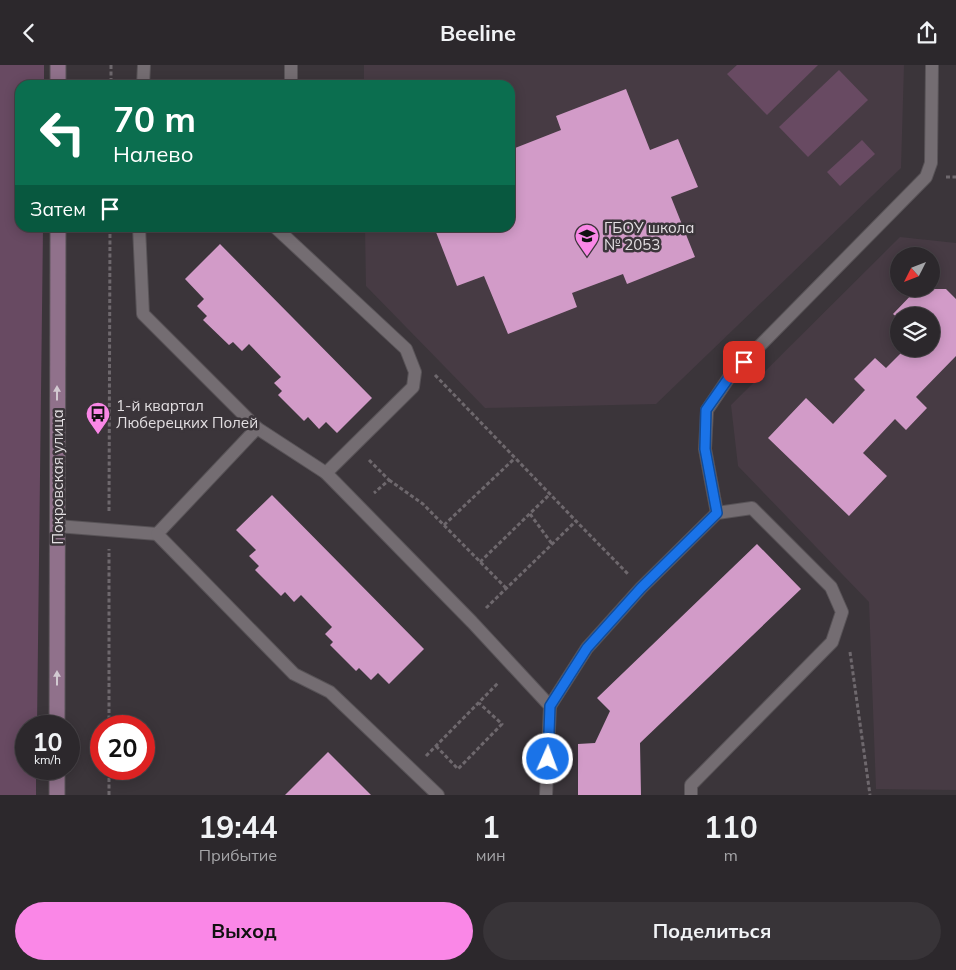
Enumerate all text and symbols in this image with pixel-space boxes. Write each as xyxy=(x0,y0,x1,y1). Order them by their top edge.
icon: back xyxy=(15,19,43,47)
text: Beeline xyxy=(440,19,516,47)
icon: share xyxy=(913,19,941,47)
text: 70 m xyxy=(113,97,196,141)
icon: left xyxy=(30,100,95,165)
text: Налево xyxy=(113,140,193,168)
icon: arrive xyxy=(96,195,124,223)
text: Затем xyxy=(30,197,86,221)
place label: ГБОУ школа № 2053 xyxy=(604,218,694,254)
school or university icon: ГБОУ школа № 2053 xyxy=(574,223,600,257)
north arrow xyxy=(890,247,940,297)
map controls xyxy=(890,247,940,357)
button: layers xyxy=(890,307,940,357)
pin xyxy=(723,341,765,383)
icon: arrive xyxy=(730,348,758,376)
one-way arrow xyxy=(53,384,61,400)
place label: 1-й квартал Люберецких Полей xyxy=(116,396,258,432)
bus stop icon: 1-й квартал Люберецких Полей xyxy=(85,401,111,435)
street label: Покровская улица xyxy=(48,409,67,545)
one-way arrow xyxy=(53,669,61,685)
speed limit sign: 20 xyxy=(90,715,155,780)
text: 10 xyxy=(32,726,63,757)
position arrow xyxy=(521,732,573,784)
text: km/h xyxy=(34,752,61,767)
text: 19:44 xyxy=(198,808,278,846)
text: 1 xyxy=(482,808,500,846)
text: 110 xyxy=(704,808,758,846)
text: Прибытие xyxy=(199,845,277,865)
text: мин xyxy=(476,845,506,865)
text: m xyxy=(724,845,738,865)
button: Выход xyxy=(15,902,473,960)
button: Поделиться xyxy=(483,902,941,960)

